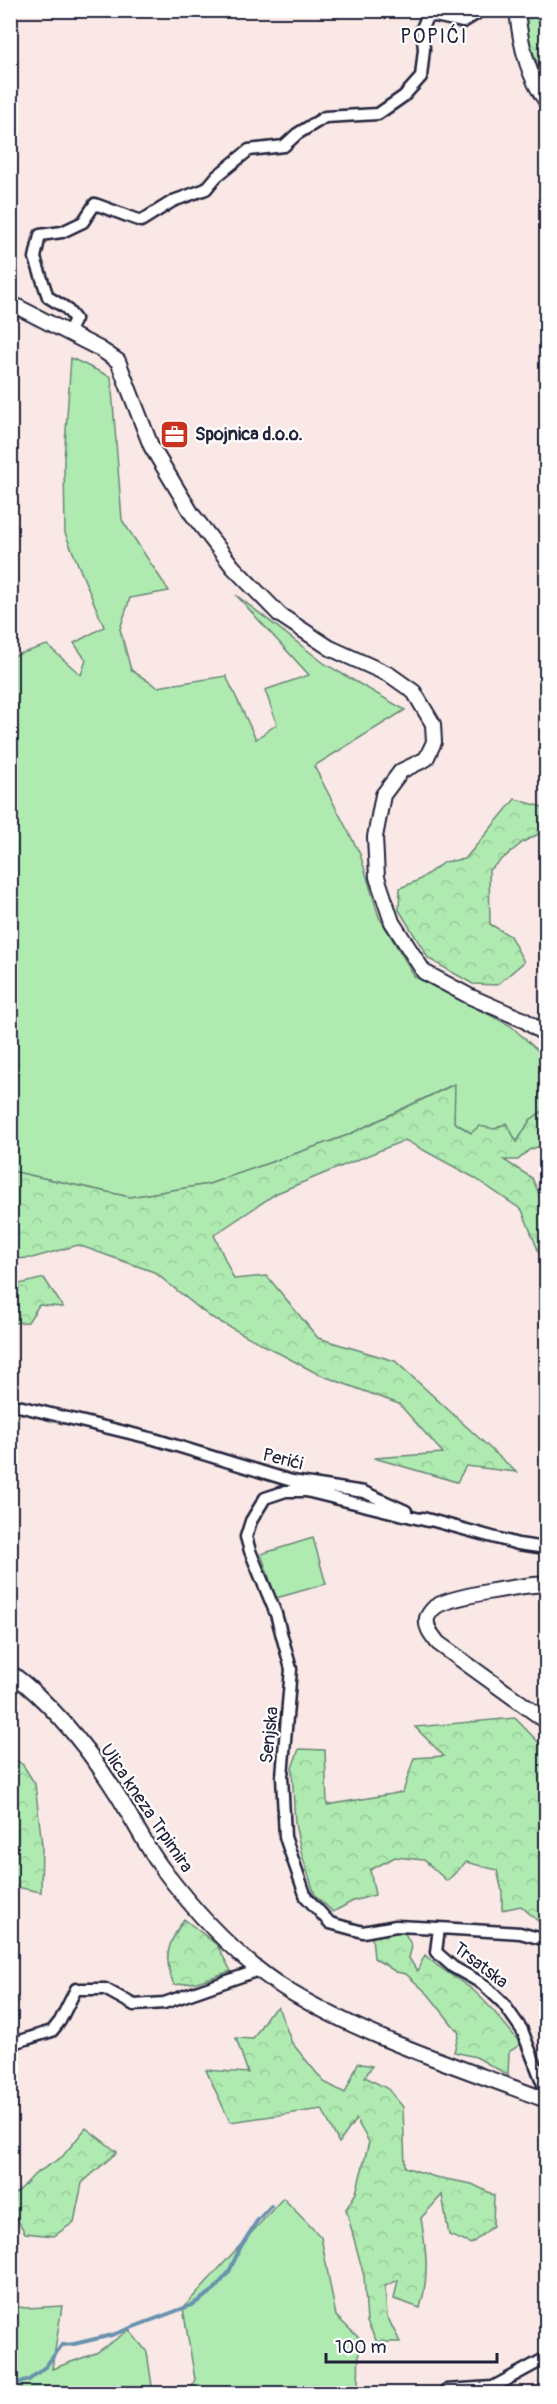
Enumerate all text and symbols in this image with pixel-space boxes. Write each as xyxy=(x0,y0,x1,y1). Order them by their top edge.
district label: POPIĆI xyxy=(400,24,468,49)
office icon: Spojnica d.o.o. xyxy=(158,418,190,450)
place label: Spojnica d.o.o. xyxy=(195,423,303,446)
street label: Perići xyxy=(260,1443,306,1476)
street label: Senjska xyxy=(255,1705,284,1765)
street label: Ulica kneza Trpimira xyxy=(95,1740,198,1877)
street label: Trsatska xyxy=(449,1937,513,1994)
scale bar xyxy=(326,2326,497,2364)
text: 100 m xyxy=(335,2336,387,2359)

